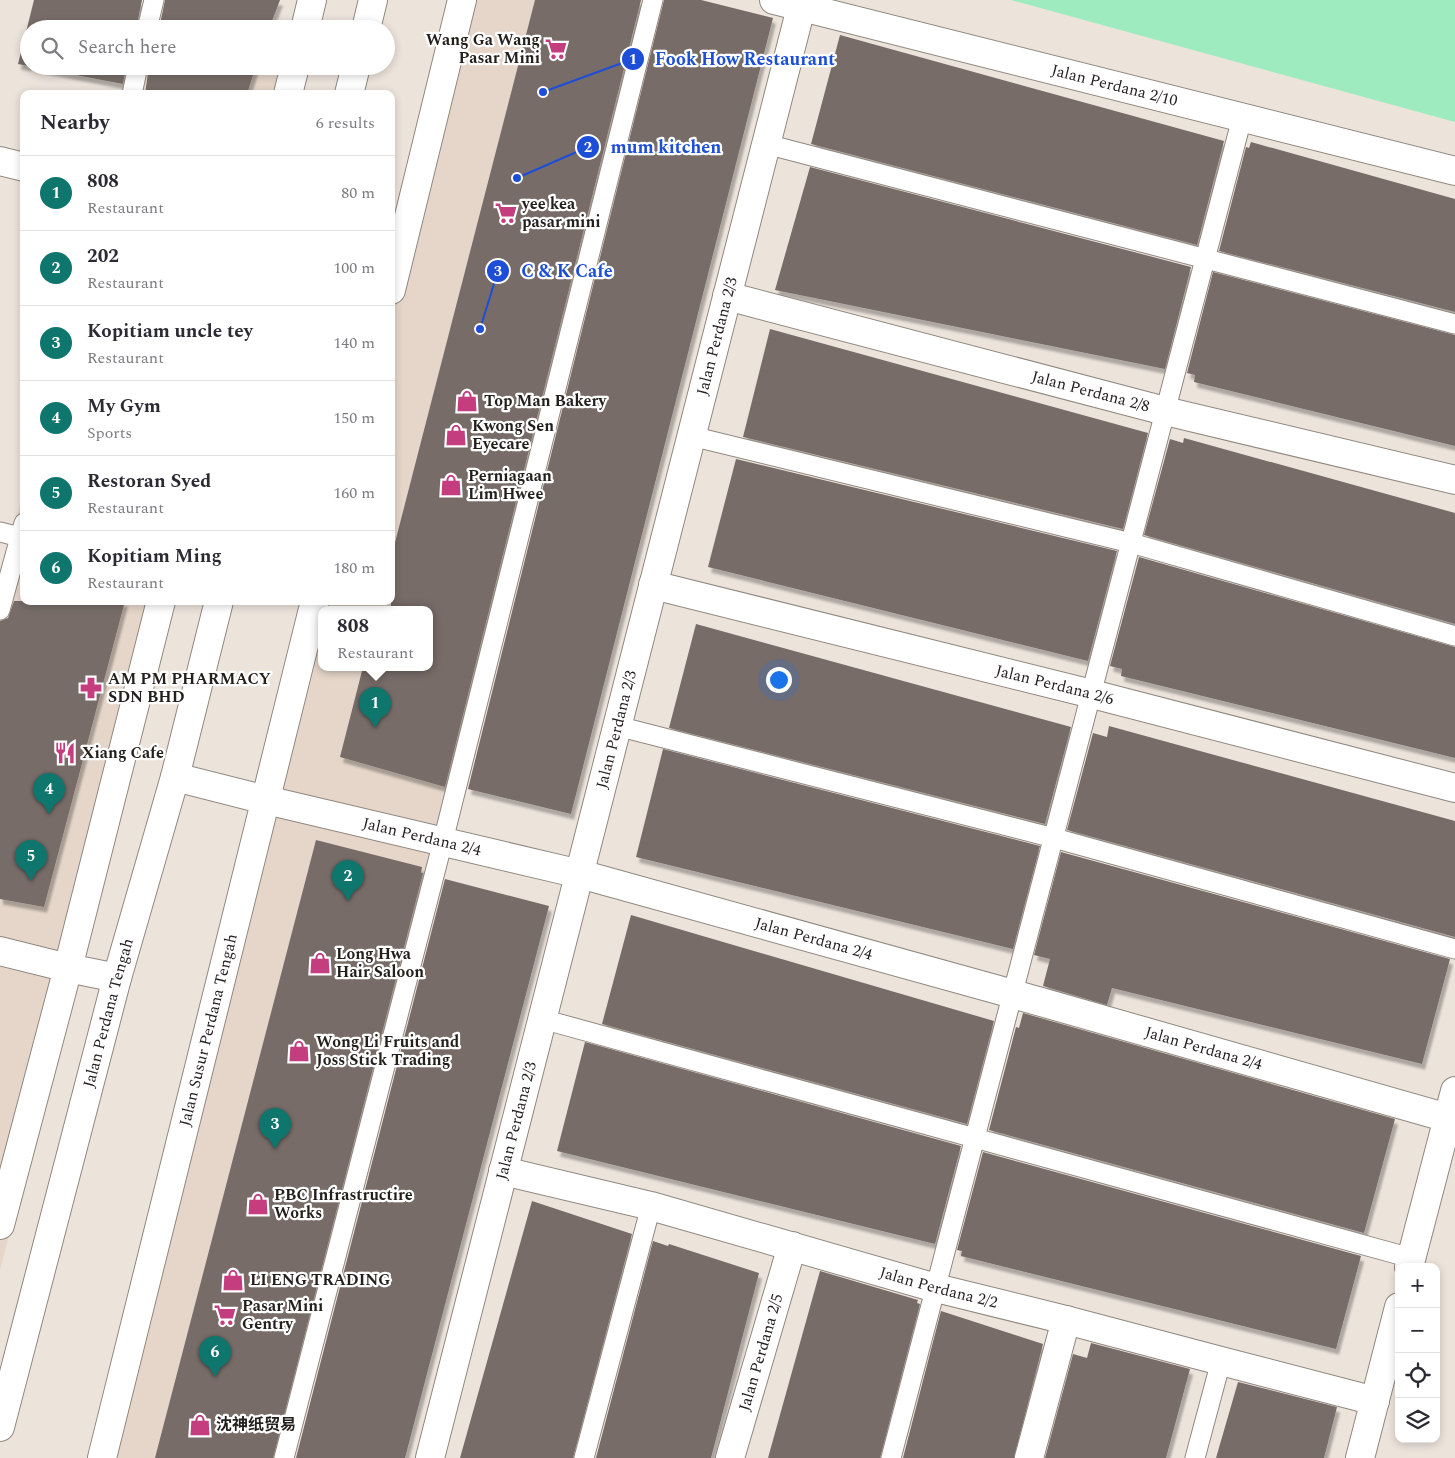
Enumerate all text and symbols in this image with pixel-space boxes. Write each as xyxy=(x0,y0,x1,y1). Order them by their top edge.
search box xyxy=(20,20,395,75)
place label: Wang Ga Wang Pasar Mini xyxy=(426,28,540,70)
text: Search here xyxy=(78,33,177,62)
icon: search xyxy=(38,34,66,62)
supermarket icon: Wang Ga Wang Pasar Mini xyxy=(543,36,569,62)
callout: Fook How Restaurant xyxy=(620,42,845,75)
text: Fook How Restaurant xyxy=(655,46,835,73)
text: 1 xyxy=(629,48,637,71)
street label: Jalan Perdana 2/10 xyxy=(1049,58,1180,113)
text: Nearby xyxy=(40,107,110,139)
text: 6 results xyxy=(316,111,375,135)
callout: mum kitchen xyxy=(576,130,732,163)
text: mum kitchen xyxy=(611,134,721,161)
text: 2 xyxy=(584,136,592,159)
text: 808 xyxy=(87,167,119,196)
text: 1 xyxy=(52,181,60,205)
text: 80 m xyxy=(341,181,375,205)
place label: yee kea pasar mini xyxy=(521,192,601,234)
text: Restaurant xyxy=(87,196,164,220)
supermarket icon: yee kea pasar mini xyxy=(493,200,519,226)
text: 202 xyxy=(87,242,119,271)
callout: C & K Cafe xyxy=(486,254,622,287)
text: 2 xyxy=(52,256,60,280)
text: 100 m xyxy=(333,256,375,280)
text: C & K Cafe xyxy=(521,258,613,285)
text: 3 xyxy=(494,260,502,283)
text: Restaurant xyxy=(87,271,164,295)
street label: Jalan Perdana 2/3 xyxy=(690,274,744,398)
text: Kopitiam uncle tey xyxy=(87,317,253,346)
text: 3 xyxy=(52,331,60,355)
text: 140 m xyxy=(333,331,375,355)
text: Restaurant xyxy=(87,346,164,370)
street label: Jalan Perdana 2/8 xyxy=(1029,364,1152,418)
shop icon: Top Man Bakery xyxy=(454,388,480,414)
place label: Top Man Bakery xyxy=(484,389,607,413)
text: My Gym xyxy=(87,392,161,421)
text: 4 xyxy=(52,406,60,430)
text: 150 m xyxy=(333,406,375,430)
place label: Kwong Sen Eyecare xyxy=(472,414,554,456)
text: Sports xyxy=(87,421,132,445)
shop icon: Kwong Sen Eyecare xyxy=(443,422,469,448)
place label: Perniagaan Lim Hwee xyxy=(468,464,552,506)
text: Restoran Syed xyxy=(87,467,211,496)
shop icon: Perniagaan Lim Hwee xyxy=(438,472,464,498)
text: 5 xyxy=(52,481,60,505)
text: 160 m xyxy=(333,481,375,505)
text: Restaurant xyxy=(87,496,164,520)
text: Kopitiam Ming xyxy=(87,542,222,571)
text: 6 xyxy=(52,556,60,580)
text: 180 m xyxy=(333,556,375,580)
text: Restaurant xyxy=(87,571,164,595)
popup xyxy=(318,606,433,671)
text: 808 xyxy=(337,612,369,641)
text: Restaurant xyxy=(337,641,414,665)
street label: Jalan Perdana 2/6 xyxy=(993,659,1117,711)
place label: AM PM PHARMACY SDN BHD xyxy=(108,667,271,709)
your location xyxy=(766,667,792,693)
street label: Jalan Perdana 2/3 xyxy=(590,668,643,791)
pharmacy icon: AM PM PHARMACY SDN BHD xyxy=(78,675,104,701)
pin: 1 xyxy=(359,687,391,728)
restaurant icon: Xiang Cafe xyxy=(52,740,78,766)
place label: Xiang Cafe xyxy=(82,741,164,765)
pin: 4 xyxy=(33,773,65,814)
street label: Jalan Perdana 2/4 xyxy=(360,811,484,862)
pin: 5 xyxy=(15,840,47,881)
pin: 2 xyxy=(332,860,364,901)
street label: Jalan Perdana 2/4 xyxy=(752,911,875,967)
street label: Jalan Susur Perdana Tengah xyxy=(173,931,244,1129)
street label: Jalan Perdana Tengah xyxy=(77,935,140,1090)
place label: Long Hwa Hair Saloon xyxy=(336,942,424,984)
shop icon: Long Hwa Hair Saloon xyxy=(307,950,333,976)
street label: Jalan Perdana 2/4 xyxy=(1142,1020,1265,1077)
place label: Wong Li Fruits and Joss Stick Trading xyxy=(316,1030,459,1072)
shop icon: Wong Li Fruits and Joss Stick Trading xyxy=(286,1038,312,1064)
street label: Jalan Perdana 2/3 xyxy=(490,1059,543,1183)
pin: 3 xyxy=(259,1108,291,1149)
place label: PBC Infrastructire Works xyxy=(274,1183,413,1225)
shop icon: PBC Infrastructire Works xyxy=(245,1191,271,1217)
street label: Jalan Perdana 2/2 xyxy=(877,1260,1000,1315)
map controls xyxy=(1395,1263,1440,1443)
button: + xyxy=(1395,1263,1440,1308)
shop icon: LI ENG TRADING xyxy=(220,1267,246,1293)
place label: LI ENG TRADING xyxy=(250,1268,390,1292)
street label: Jalan Perdana 2/5 xyxy=(732,1291,789,1414)
place label: Pasar Mini Gentry xyxy=(242,1294,323,1336)
supermarket icon: Pasar Mini Gentry xyxy=(212,1302,238,1328)
button: − xyxy=(1395,1308,1440,1353)
pin: 6 xyxy=(199,1336,231,1377)
button: locate xyxy=(1395,1353,1440,1398)
button: layers xyxy=(1395,1398,1440,1443)
shop icon: 沈神纸贸易 xyxy=(187,1412,213,1438)
place label: 沈神纸贸易 xyxy=(216,1413,296,1437)

